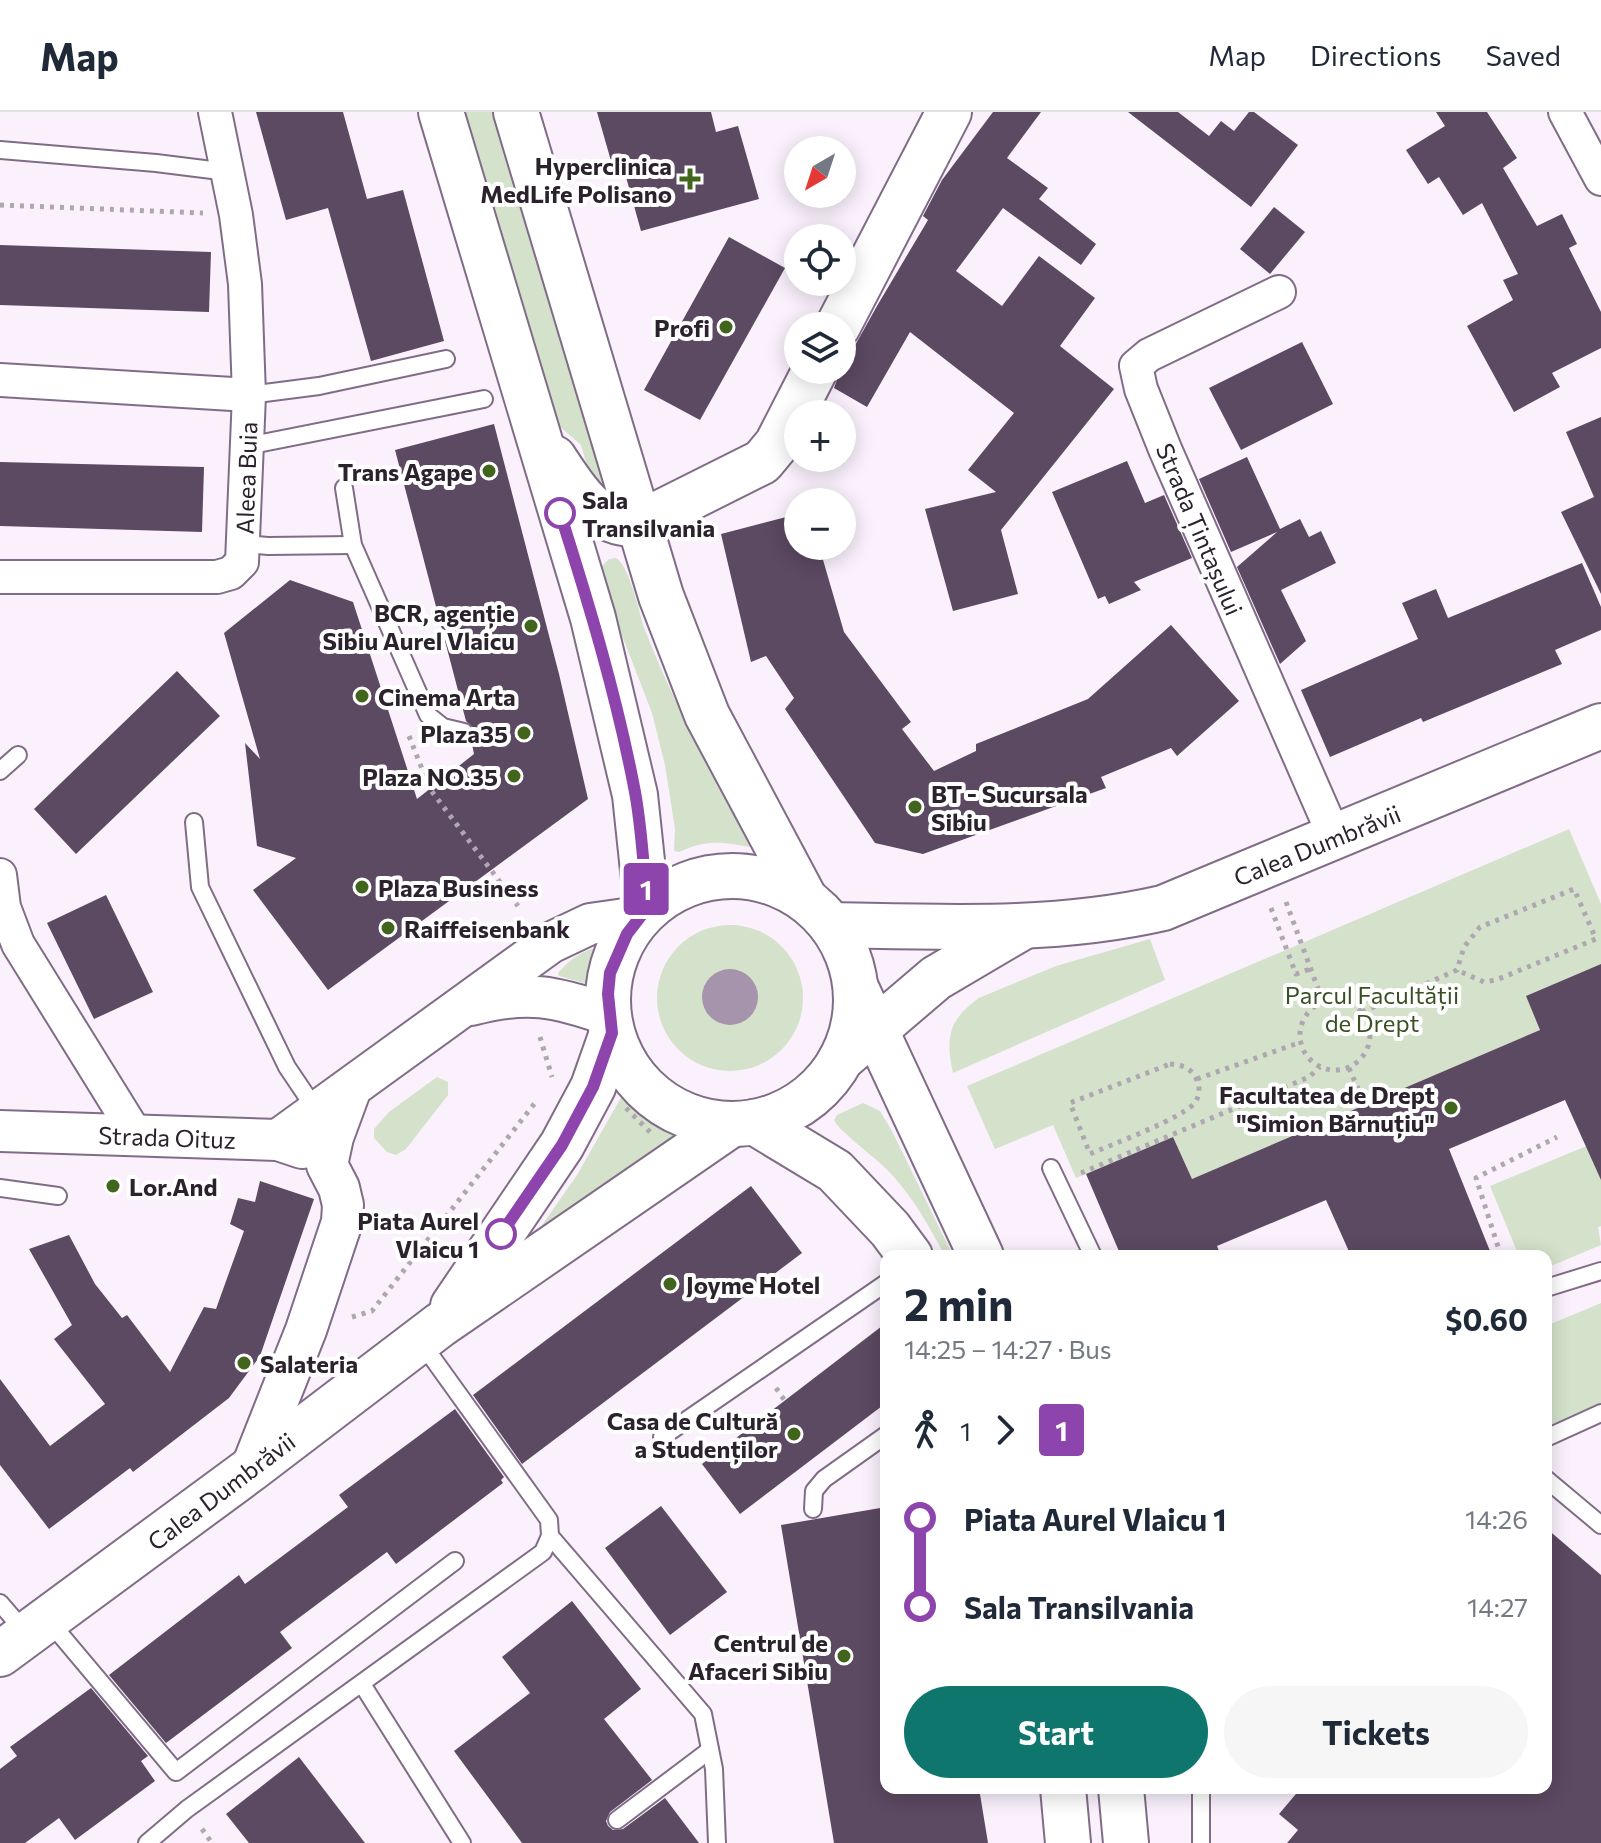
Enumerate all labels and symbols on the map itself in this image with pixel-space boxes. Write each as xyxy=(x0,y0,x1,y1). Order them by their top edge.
north arrow xyxy=(784,136,856,208)
place label: Hyperclinica MedLife Polisano xyxy=(480,151,672,208)
marker: Hyperclinica MedLife Polisano xyxy=(679,168,701,190)
place label: Profi xyxy=(654,313,710,342)
marker: Profi xyxy=(717,318,735,336)
street label: Aleea Buia xyxy=(230,421,262,535)
street label: Strada Țintașului xyxy=(1149,439,1249,620)
place label: Trans Agape xyxy=(338,457,473,486)
marker: Trans Agape xyxy=(480,462,498,480)
place label: Sala Transilvania xyxy=(582,485,715,542)
marker: Sala Transilvania xyxy=(545,498,575,528)
place label: BCR, agenție Sibiu Aurel Vlaicu xyxy=(322,598,515,655)
marker: BCR, agenție Sibiu Aurel Vlaicu xyxy=(522,617,540,635)
place label: Cinema Arta xyxy=(378,682,516,711)
marker: Cinema Arta xyxy=(353,687,371,705)
place label: Plaza35 xyxy=(420,719,508,748)
marker: Plaza35 xyxy=(515,724,533,742)
place label: Plaza NO.35 xyxy=(362,762,498,791)
marker: Plaza NO.35 xyxy=(505,767,523,785)
place label: BT - Sucursala Sibiu xyxy=(931,779,1088,836)
marker: BT - Sucursala Sibiu xyxy=(906,798,924,816)
street label: Calea Dumbrăvii xyxy=(1229,798,1405,892)
line badge: 1 xyxy=(620,863,672,915)
place label: Plaza Business xyxy=(378,873,539,902)
marker: Plaza Business xyxy=(353,878,371,896)
place label: Raiffeisenbank xyxy=(404,914,570,943)
marker: Raiffeisenbank xyxy=(379,919,397,937)
park label: Parcul Facultății de Drept xyxy=(1285,980,1459,1037)
place label: Facultatea de Drept "Simion Bărnuțiu" xyxy=(1219,1080,1435,1139)
marker: Facultatea de Drept "Simion Bărnuțiu" xyxy=(1442,1099,1460,1117)
street label: Strada Oituz xyxy=(98,1120,236,1154)
place label: Lor.And xyxy=(129,1172,218,1201)
marker: Lor.And xyxy=(104,1177,122,1195)
place label: Piata Aurel Vlaicu 1 xyxy=(357,1206,479,1263)
marker: Piata Aurel Vlaicu 1 xyxy=(486,1219,516,1249)
place label: Joyme Hotel xyxy=(686,1270,820,1299)
marker: Joyme Hotel xyxy=(661,1275,679,1293)
place label: Salateria xyxy=(260,1349,358,1378)
marker: Salateria xyxy=(235,1354,253,1372)
place label: Casa de Cultură a Studenților xyxy=(607,1406,778,1465)
marker: Casa de Cultură a Studenților xyxy=(785,1425,803,1443)
street label: Calea Dumbrăvii xyxy=(141,1426,301,1556)
place label: Centrul de Afaceri Sibiu xyxy=(688,1628,828,1685)
marker: Centrul de Afaceri Sibiu xyxy=(835,1647,853,1665)

